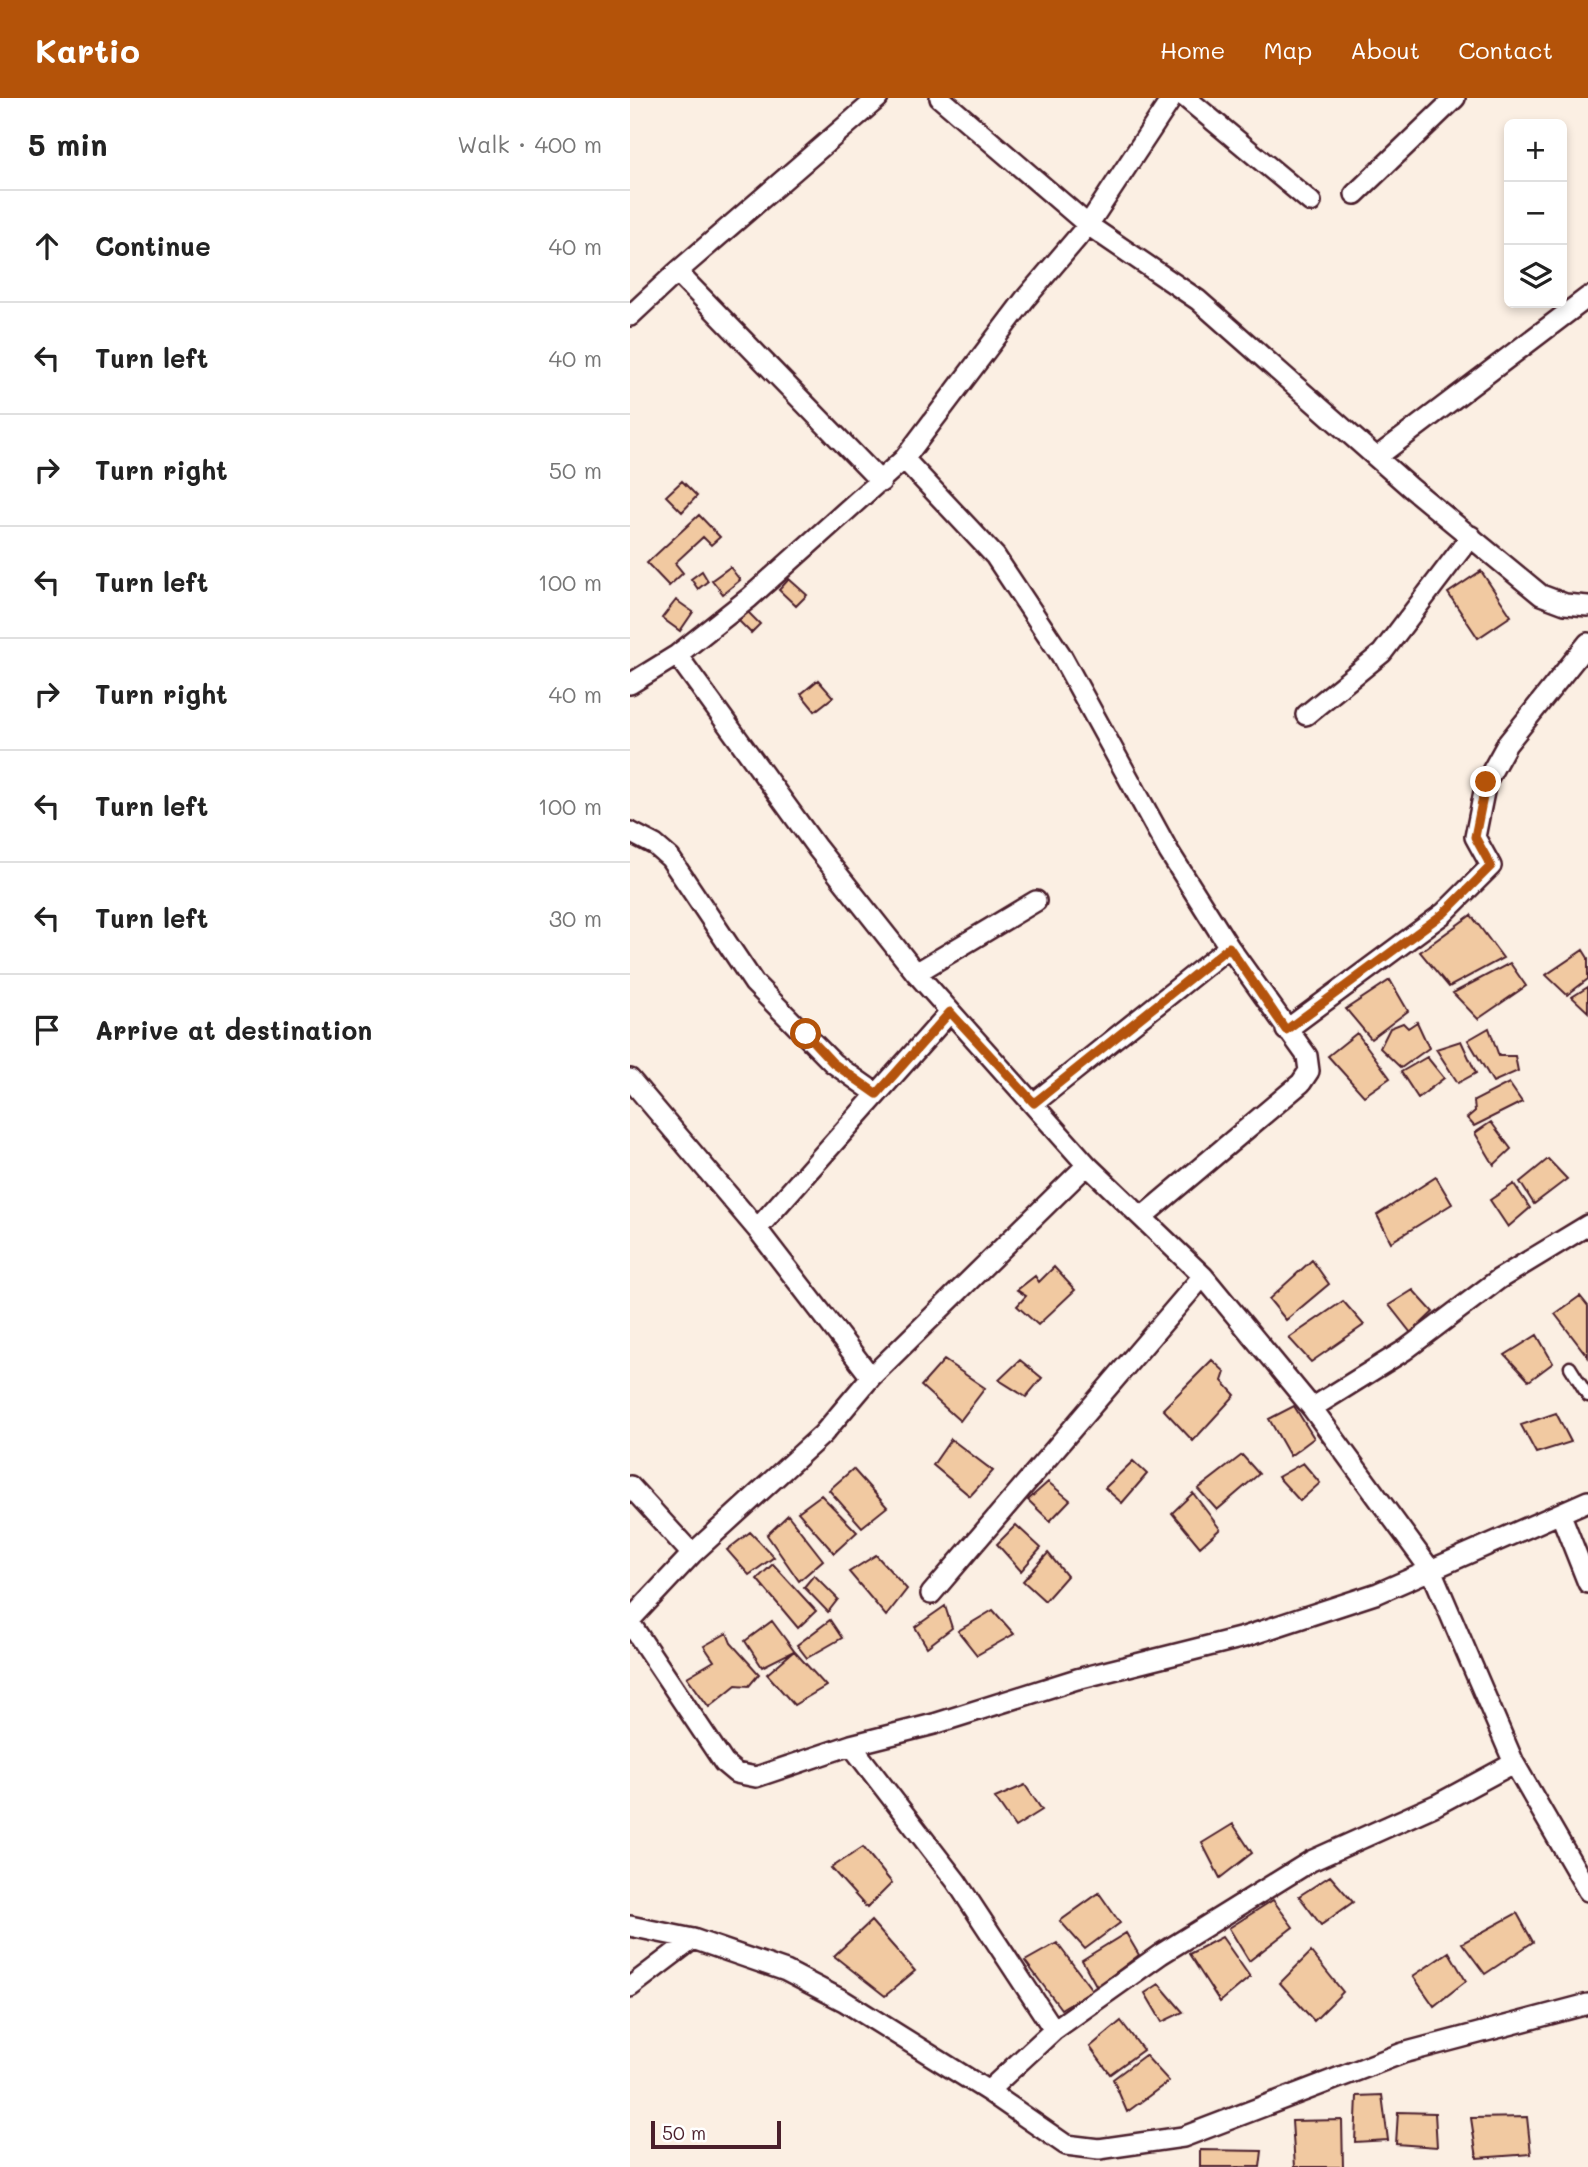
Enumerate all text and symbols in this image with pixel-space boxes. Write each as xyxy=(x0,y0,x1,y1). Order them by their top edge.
text: Kartio xyxy=(35,28,140,71)
text: Home xyxy=(1160,34,1225,65)
text: Map xyxy=(1263,34,1312,65)
text: About xyxy=(1350,34,1420,65)
text: Contact xyxy=(1458,34,1553,65)
map controls xyxy=(1504,119,1567,308)
button: + xyxy=(1504,119,1567,182)
text: 5 min xyxy=(28,124,108,164)
text: Walk · 400 m xyxy=(457,129,602,159)
button: − xyxy=(1504,182,1567,245)
icon: ahead xyxy=(28,227,66,265)
text: Continue xyxy=(95,229,211,263)
text: 40 m xyxy=(549,231,602,261)
button: layers xyxy=(1504,245,1567,308)
icon: left xyxy=(28,339,66,377)
text: Turn left xyxy=(95,341,208,375)
text: 40 m xyxy=(549,343,602,373)
icon: right xyxy=(28,451,66,489)
text: Turn right xyxy=(95,453,228,487)
text: 50 m xyxy=(549,455,602,485)
icon: left xyxy=(28,563,66,601)
text: Turn left xyxy=(95,565,208,599)
text: 100 m xyxy=(538,567,602,597)
icon: right xyxy=(28,675,66,713)
text: Turn right xyxy=(95,677,228,711)
text: 40 m xyxy=(549,679,602,709)
route end xyxy=(1470,766,1501,797)
icon: left xyxy=(28,787,66,825)
text: Turn left xyxy=(95,789,208,823)
text: 100 m xyxy=(538,791,602,821)
icon: left xyxy=(28,899,66,937)
text: Turn left xyxy=(95,901,208,935)
text: 30 m xyxy=(549,903,602,933)
icon: arrive xyxy=(28,1011,66,1049)
text: Arrive at destination xyxy=(95,1013,372,1047)
route start xyxy=(790,1018,821,1049)
scale bar xyxy=(651,2118,780,2150)
text: 50 m xyxy=(662,2120,706,2145)

